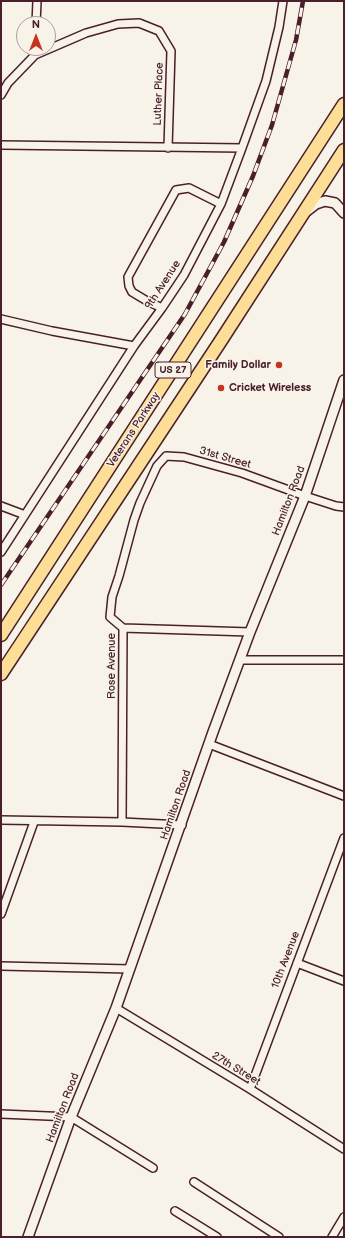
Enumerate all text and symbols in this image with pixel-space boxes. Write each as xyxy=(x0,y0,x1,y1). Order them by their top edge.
north arrow xyxy=(16,16,56,56)
text: N xyxy=(32,18,40,31)
street label: Luther Place xyxy=(151,62,167,126)
street label: 9th Avenue xyxy=(142,258,184,312)
place label: Family Dollar xyxy=(205,358,271,372)
marker: Family Dollar xyxy=(274,360,284,370)
road number: US 27 xyxy=(155,362,191,378)
place label: Cricket Wireless xyxy=(229,381,311,395)
marker: Cricket Wireless xyxy=(216,383,226,393)
street label: Veterans Parkway xyxy=(105,390,163,470)
street label: 31st Street xyxy=(198,444,252,472)
street label: Hamilton Road xyxy=(270,464,308,538)
street label: Rose Avenue xyxy=(105,633,119,699)
street label: Hamilton Road xyxy=(158,768,194,842)
street label: 10th Avenue xyxy=(269,930,303,990)
street label: 27th Street xyxy=(209,1049,263,1089)
street label: Hamilton Road xyxy=(44,1071,82,1145)

